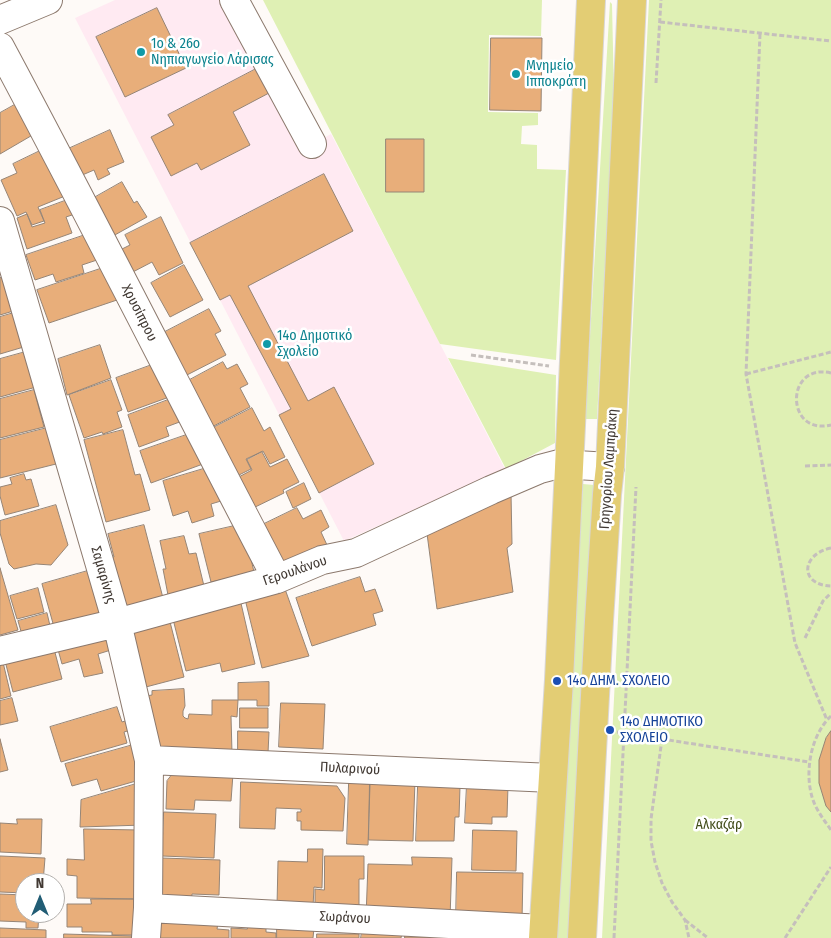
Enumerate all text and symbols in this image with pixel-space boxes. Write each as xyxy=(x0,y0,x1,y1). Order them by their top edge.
place label: 1ο & 26ο Νηπιαγωγείο Λάρισας xyxy=(151,36,274,68)
marker: 1ο & 26ο Νηπιαγωγείο Λάρισας xyxy=(135,46,147,58)
place label: Μνημείο Ιπποκράτη xyxy=(526,58,586,90)
marker: Μνημείο Ιπποκράτη xyxy=(510,68,522,80)
street label: Χρυσίπpου xyxy=(117,282,161,344)
place label: 14ο Δημοτικό Σχολείο xyxy=(277,328,352,361)
marker: 14ο Δημοτικό Σχολείο xyxy=(261,338,273,350)
street label: Γρηγορίου Λαμπράκη xyxy=(596,408,622,530)
street label: Σαμαρίνης xyxy=(87,544,119,606)
street label: Γερουλάνου xyxy=(261,552,329,590)
place label: 14ο ΔΗΜ. ΣΧΟΛΕΙΟ xyxy=(567,673,670,689)
marker: 14ο ΔΗΜ. ΣΧΟΛΕΙΟ xyxy=(551,675,563,687)
place label: 14ο ΔΗΜΟΤΙΚΟ ΣΧΟΛΕΙΟ xyxy=(620,714,703,746)
marker: 14ο ΔΗΜΟΤΙΚΟ ΣΧΟΛΕΙΟ xyxy=(604,724,616,736)
street label: Πυλαρινού xyxy=(319,759,381,779)
park label: Αλκαζάρ xyxy=(696,817,742,833)
north arrow xyxy=(15,873,65,923)
text: N xyxy=(36,875,44,892)
street label: Σωράνου xyxy=(319,908,371,928)

